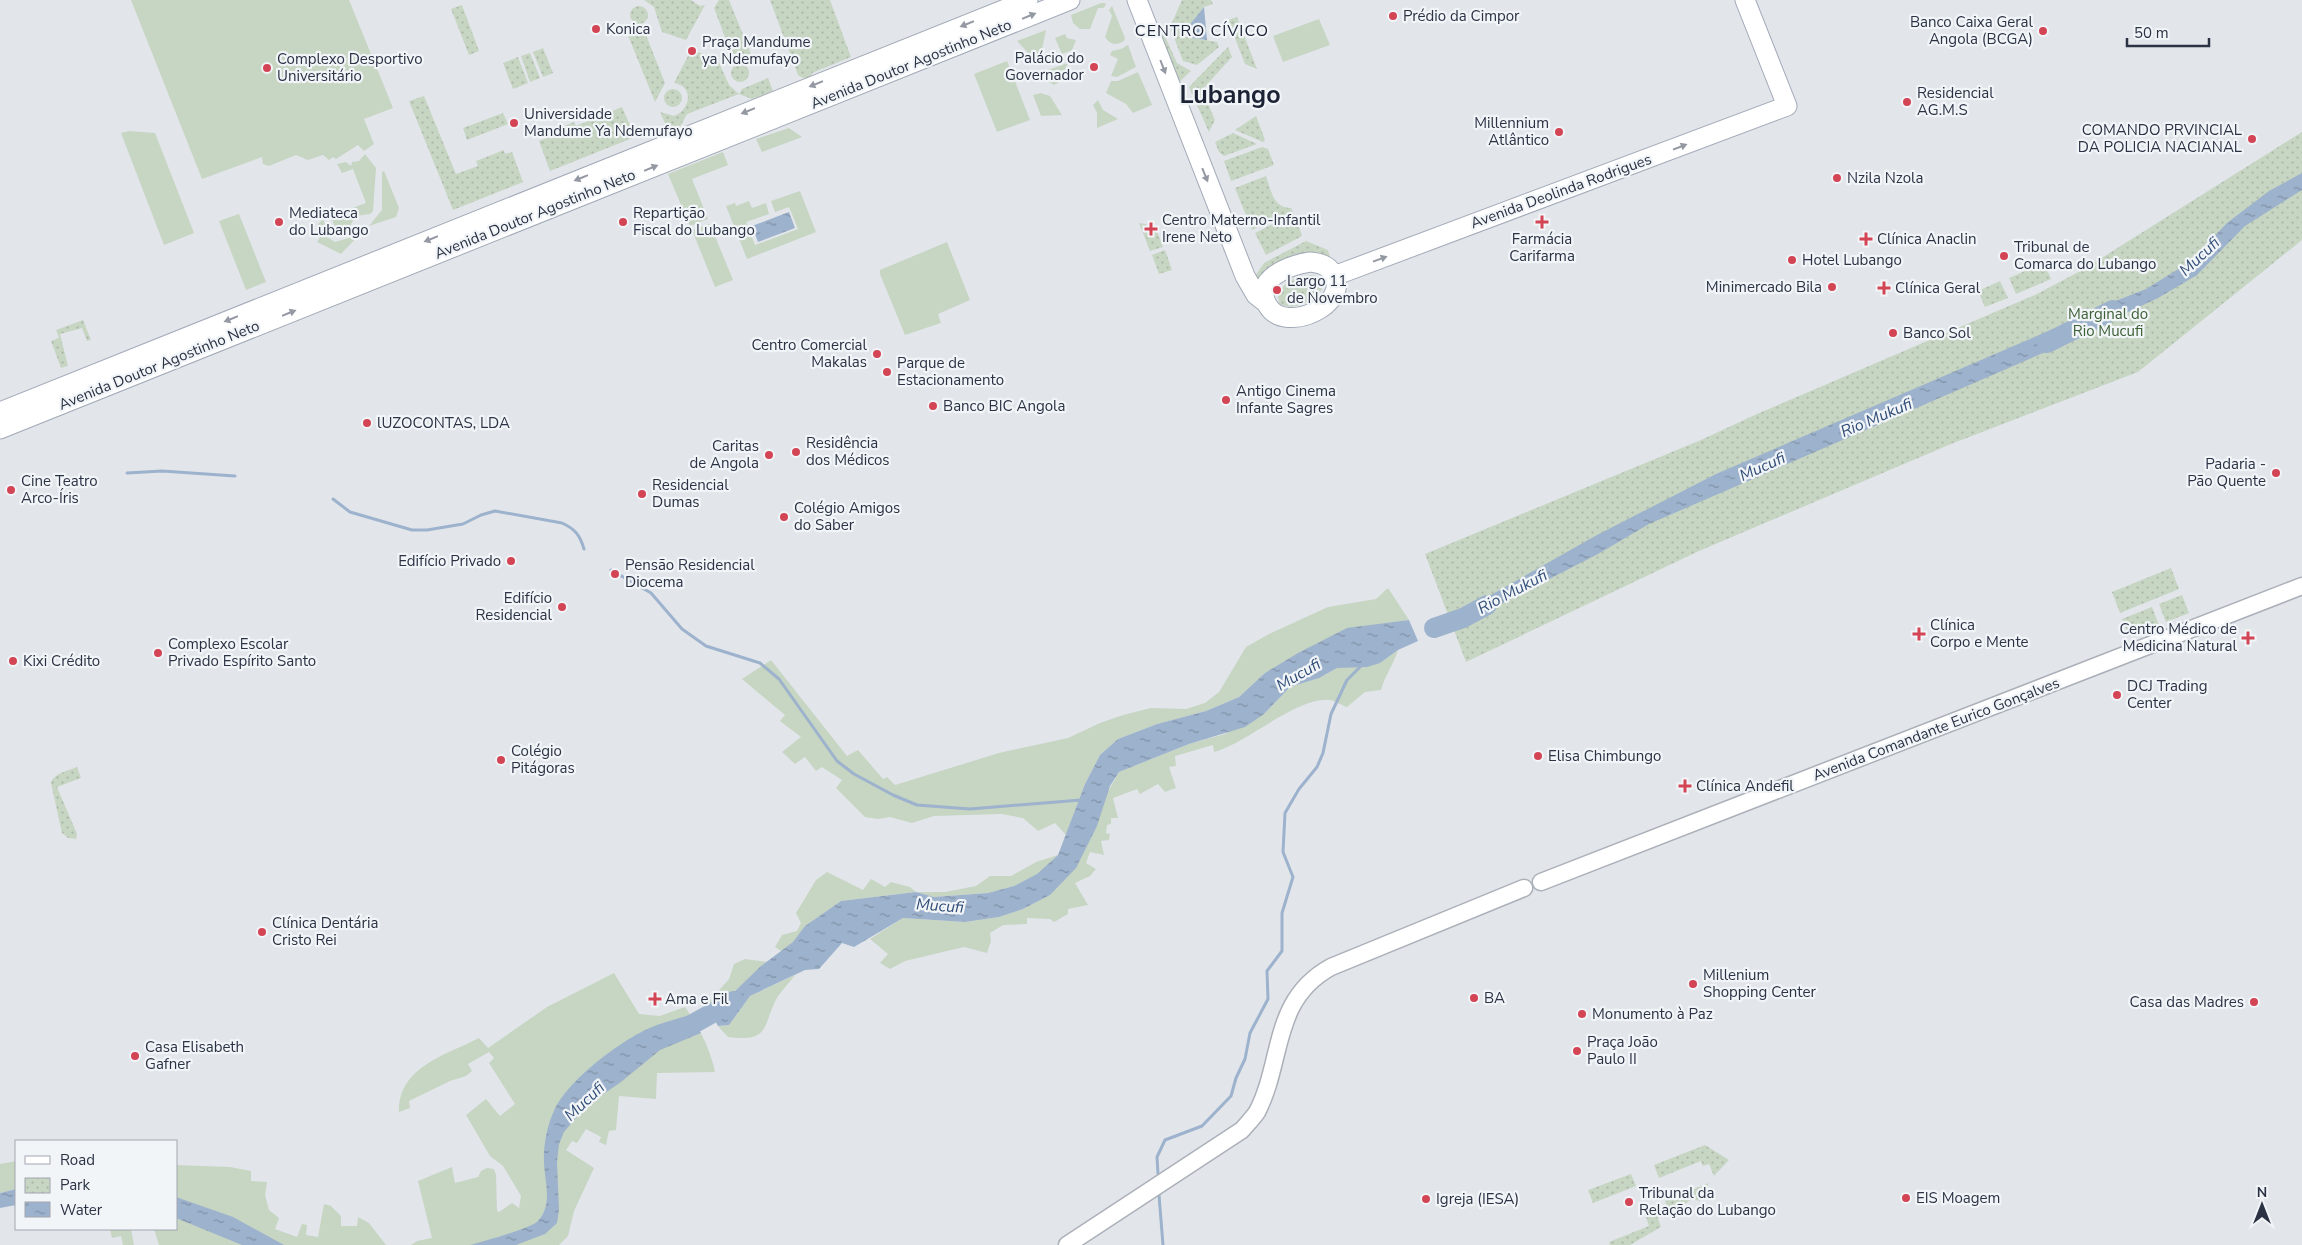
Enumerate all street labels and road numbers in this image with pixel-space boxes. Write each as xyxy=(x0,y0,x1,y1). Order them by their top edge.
street label: Avenida Doutor Agostinho Neto xyxy=(808,14,1014,114)
street label: Avenida Deolinda Rodrigues xyxy=(1468,149,1654,233)
street label: Avenida Doutor Agostinho Neto xyxy=(432,164,638,264)
street label: Avenida Doutor Agostinho Neto xyxy=(56,315,262,415)
street label: Avenida Comandante Eurico Gonçalves xyxy=(1810,673,2062,785)

